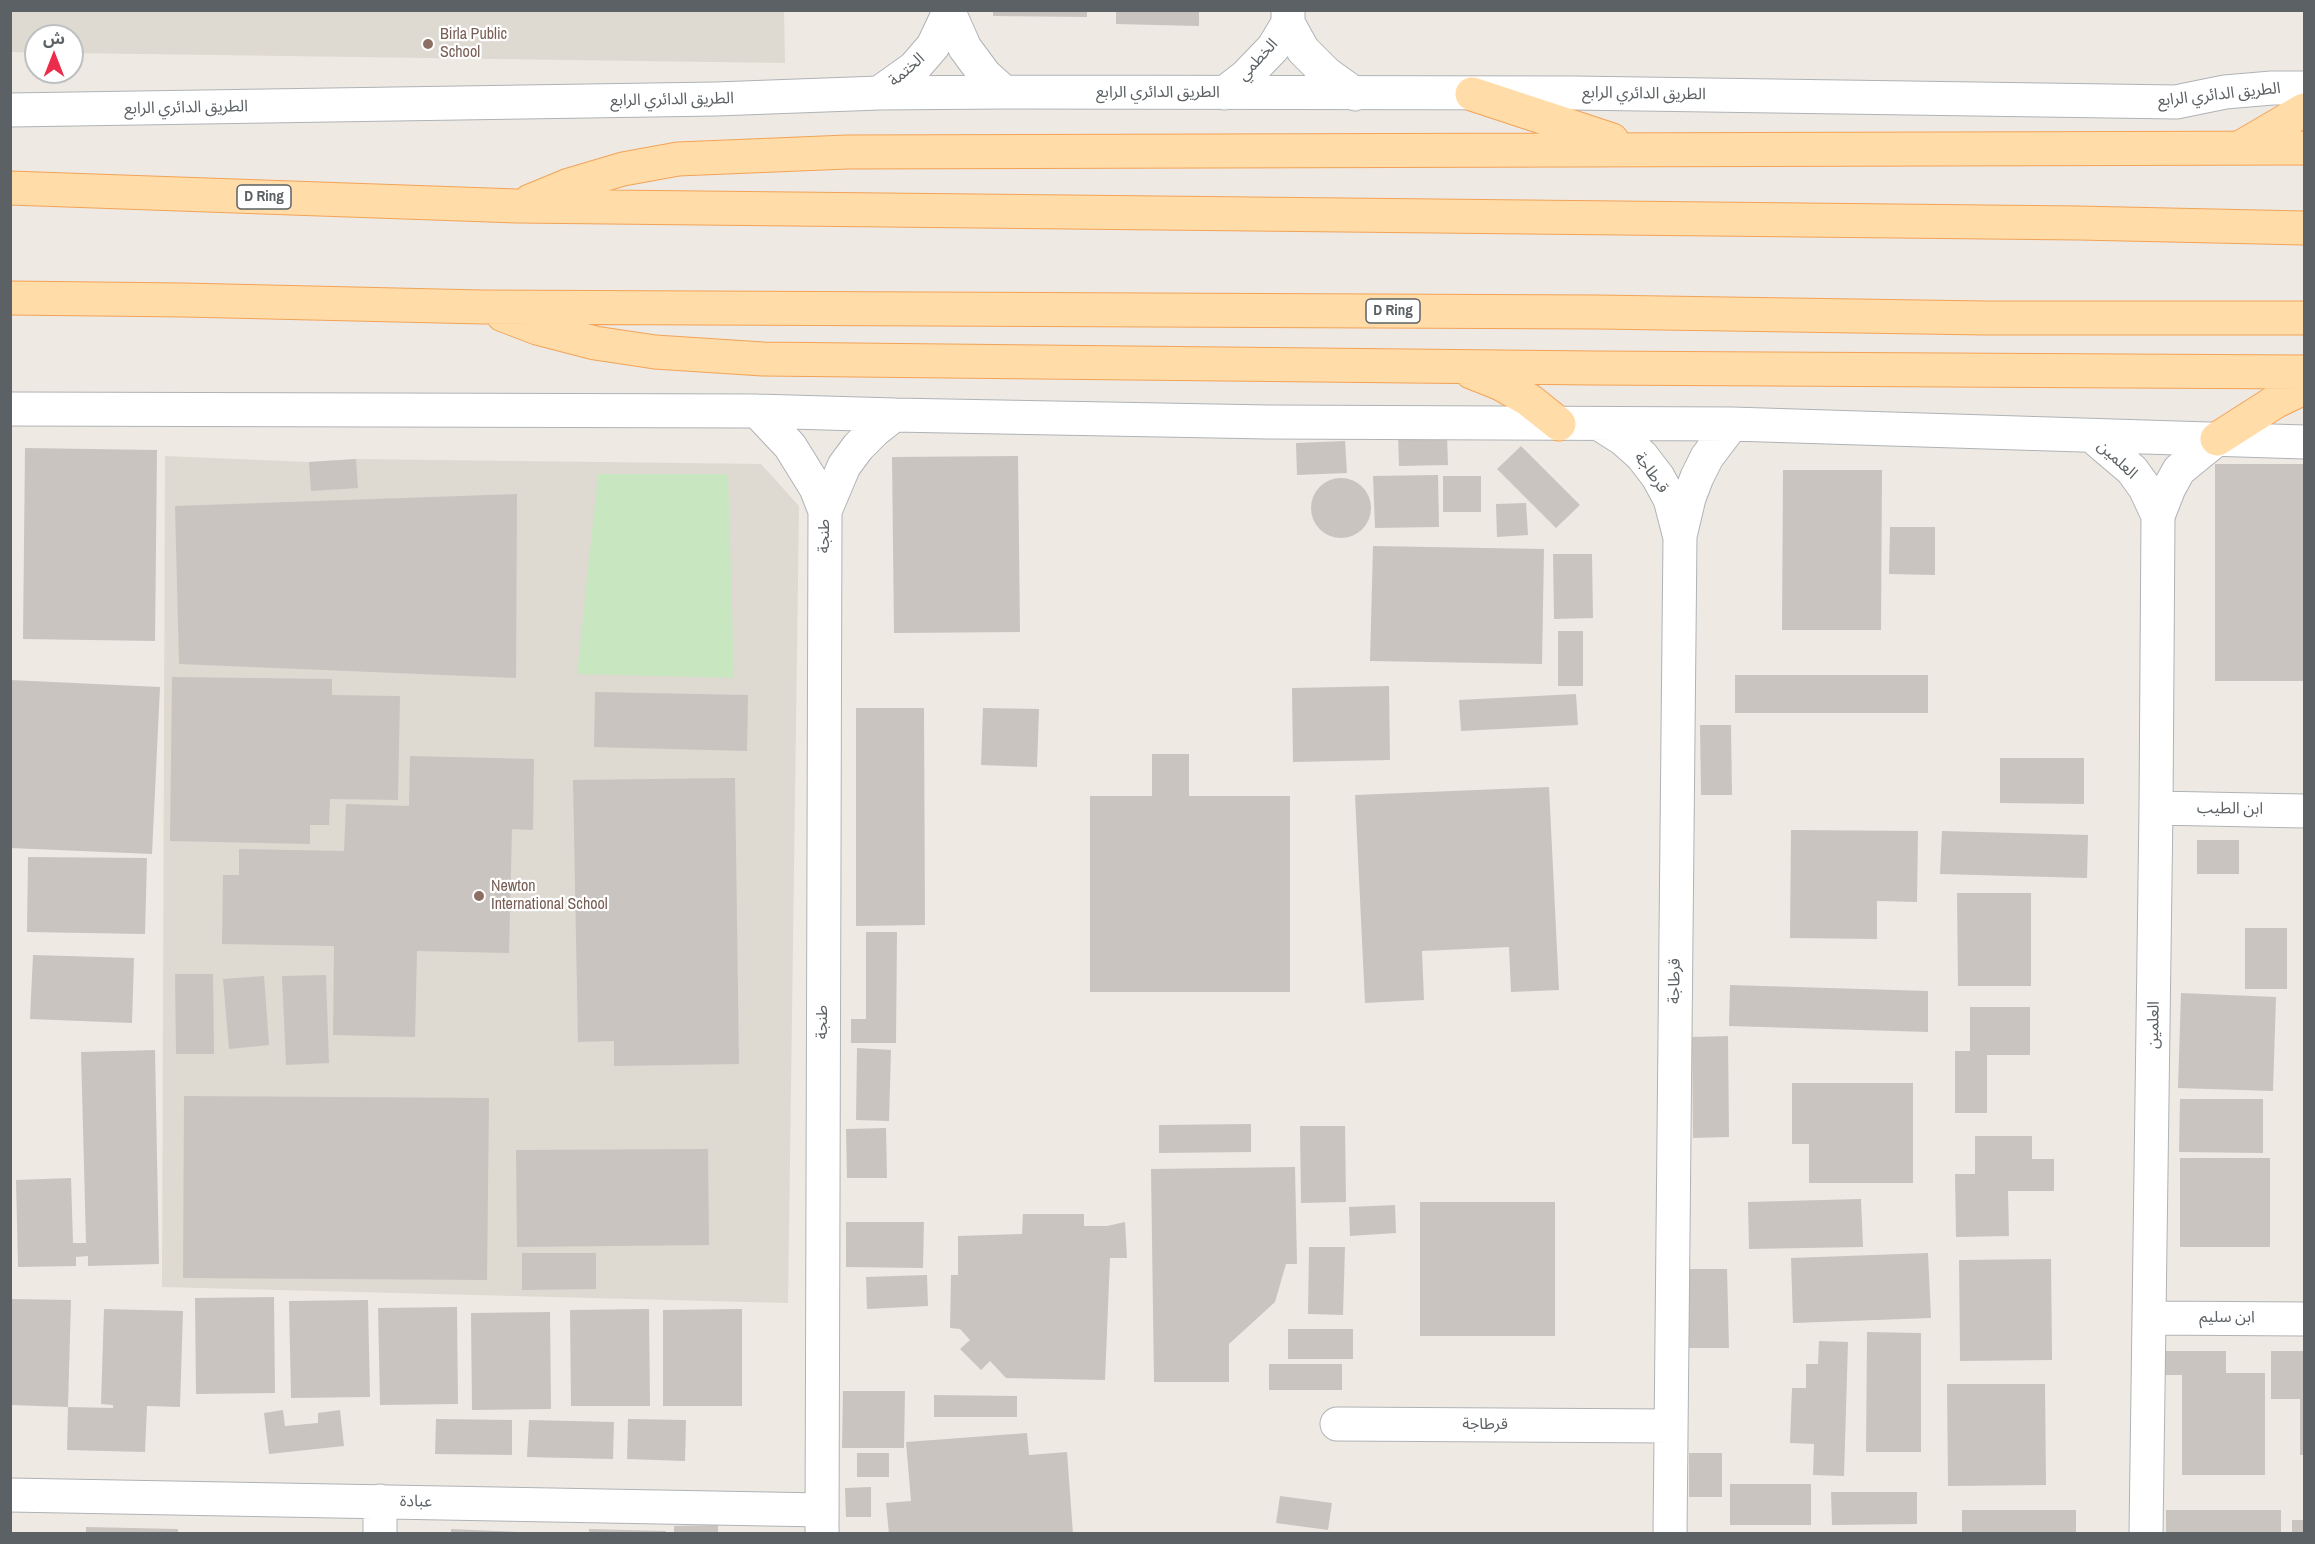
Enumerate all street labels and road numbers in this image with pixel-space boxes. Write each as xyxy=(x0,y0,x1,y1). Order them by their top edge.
street label: الخطمي xyxy=(1234,35,1282,85)
street label: الختمة xyxy=(885,49,929,91)
street label: الطريق الدائري الرابع xyxy=(2156,79,2282,111)
street label: الطريق الدائري الرابع xyxy=(1096,83,1220,103)
street label: الطريق الدائري الرابع xyxy=(1582,83,1706,105)
street label: الطريق الدائري الرابع xyxy=(610,89,734,111)
street label: الطريق الدائري الرابع xyxy=(124,97,248,119)
road number: D Ring xyxy=(237,185,291,209)
road number: D Ring xyxy=(1366,299,1420,323)
street label: العلمين xyxy=(2093,437,2141,483)
street label: قرطاجة xyxy=(1630,449,1672,497)
street label: طنجة xyxy=(815,519,835,553)
street label: ابن الطيب xyxy=(2197,799,2263,819)
street label: قرطاجة xyxy=(1665,958,1685,1004)
street label: العلمين xyxy=(2144,1001,2164,1049)
street label: طنجة xyxy=(813,1005,833,1039)
street label: ابن سليم xyxy=(2199,1308,2255,1328)
street label: قرطاجة xyxy=(1462,1415,1508,1435)
street label: عبادة xyxy=(400,1492,432,1512)

